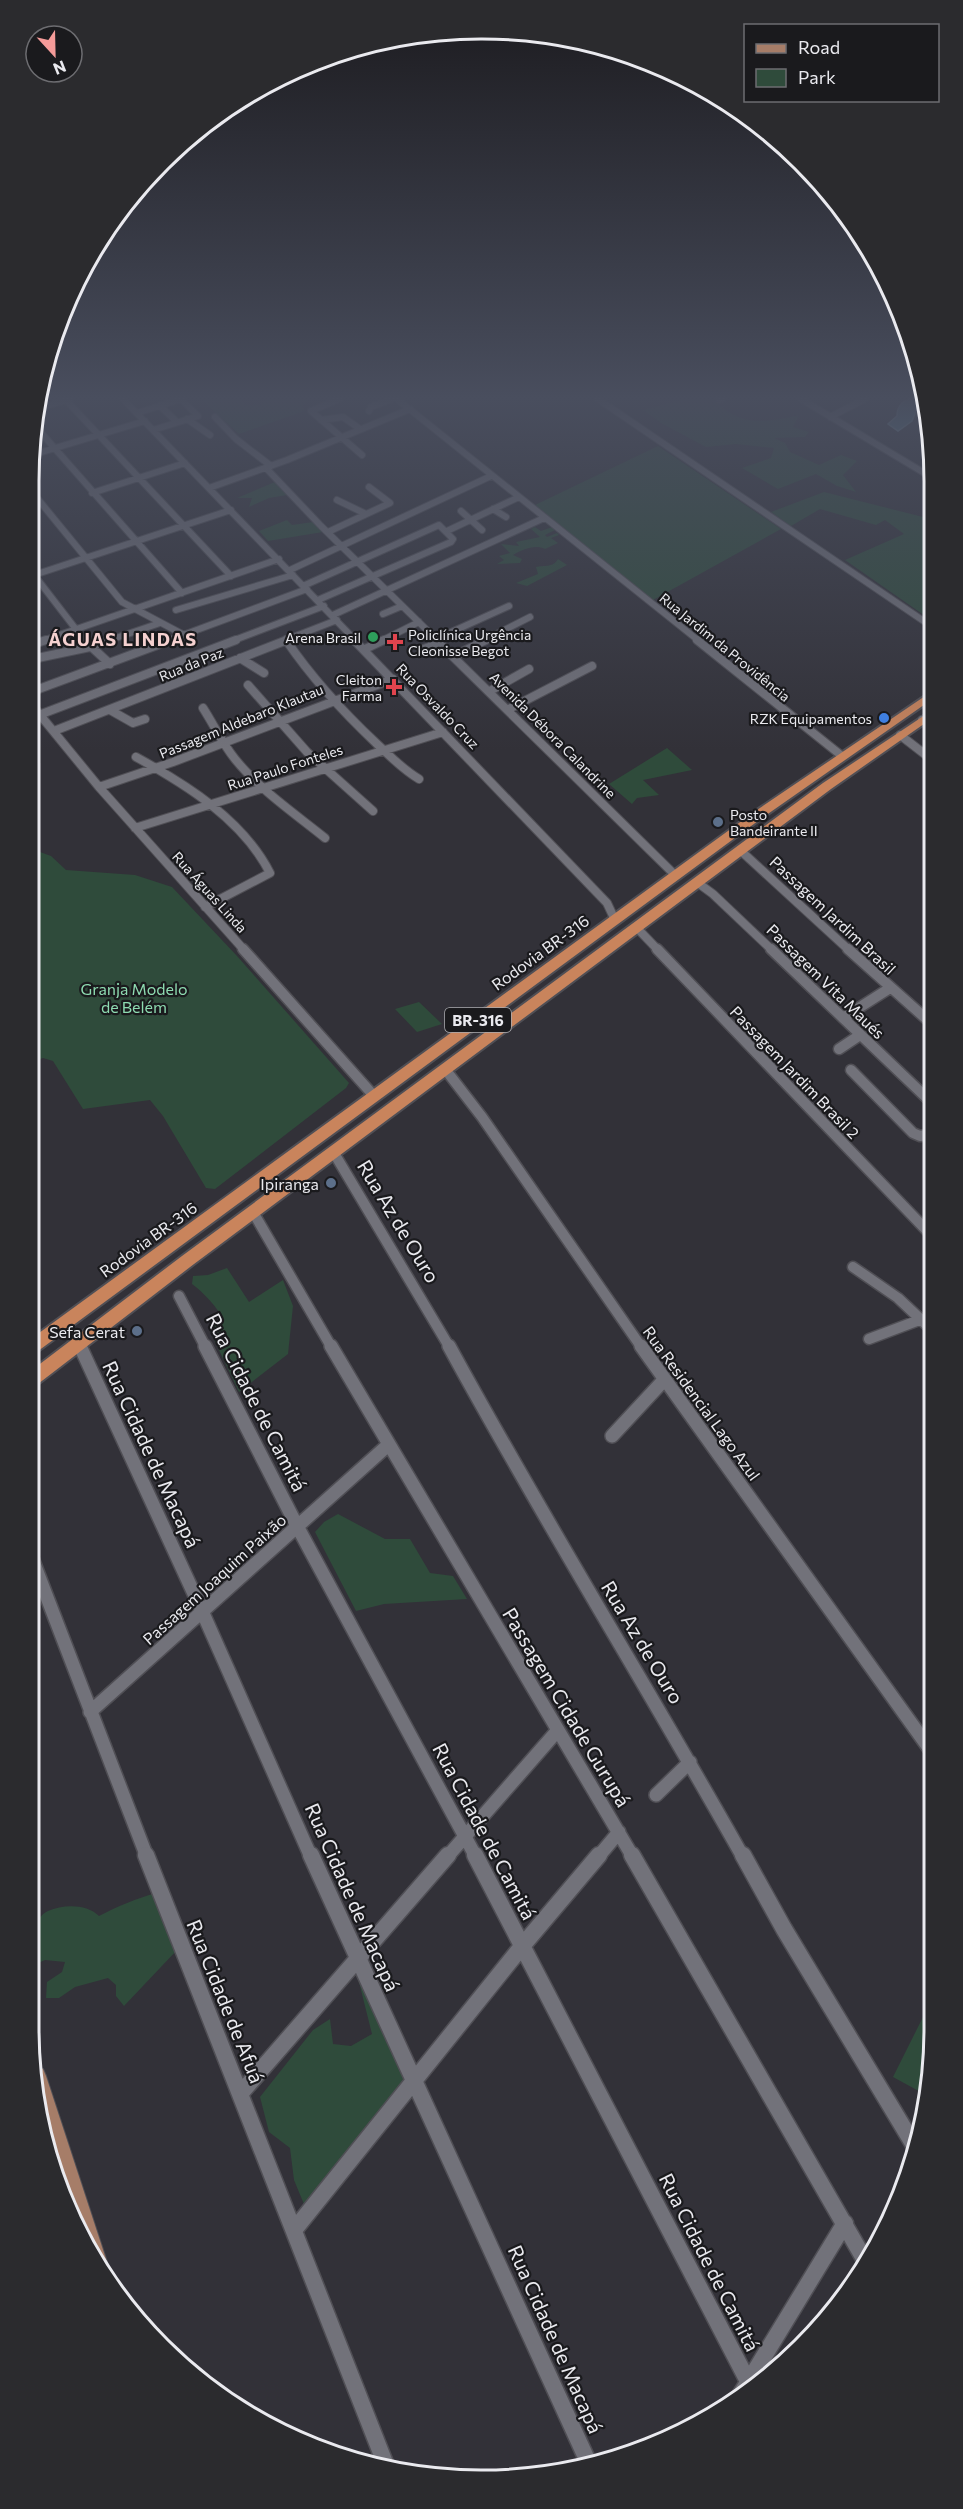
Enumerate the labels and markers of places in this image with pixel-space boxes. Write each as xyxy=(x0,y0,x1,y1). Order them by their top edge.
place label: Policlínica Urgência Cleonisse Begot xyxy=(408,626,531,659)
place label: Arena Brasil xyxy=(285,629,361,646)
marker: Arena Brasil xyxy=(366,630,380,644)
marker: Policlínica Urgência Cleonisse Begot xyxy=(386,633,404,651)
place label: Cleiton Farma xyxy=(336,671,382,704)
marker: Cleiton Farma xyxy=(387,680,401,694)
place label: RZK Equipamentos xyxy=(750,710,872,727)
marker: RZK Equipamentos xyxy=(877,711,891,725)
place label: Posto Bandeirante II xyxy=(730,806,818,839)
marker: Posto Bandeirante II xyxy=(711,815,725,829)
place label: Ipiranga xyxy=(260,1174,319,1193)
marker: Ipiranga xyxy=(324,1176,338,1190)
place label: Sefa Cerat xyxy=(49,1322,125,1341)
marker: Sefa Cerat xyxy=(130,1324,144,1338)

